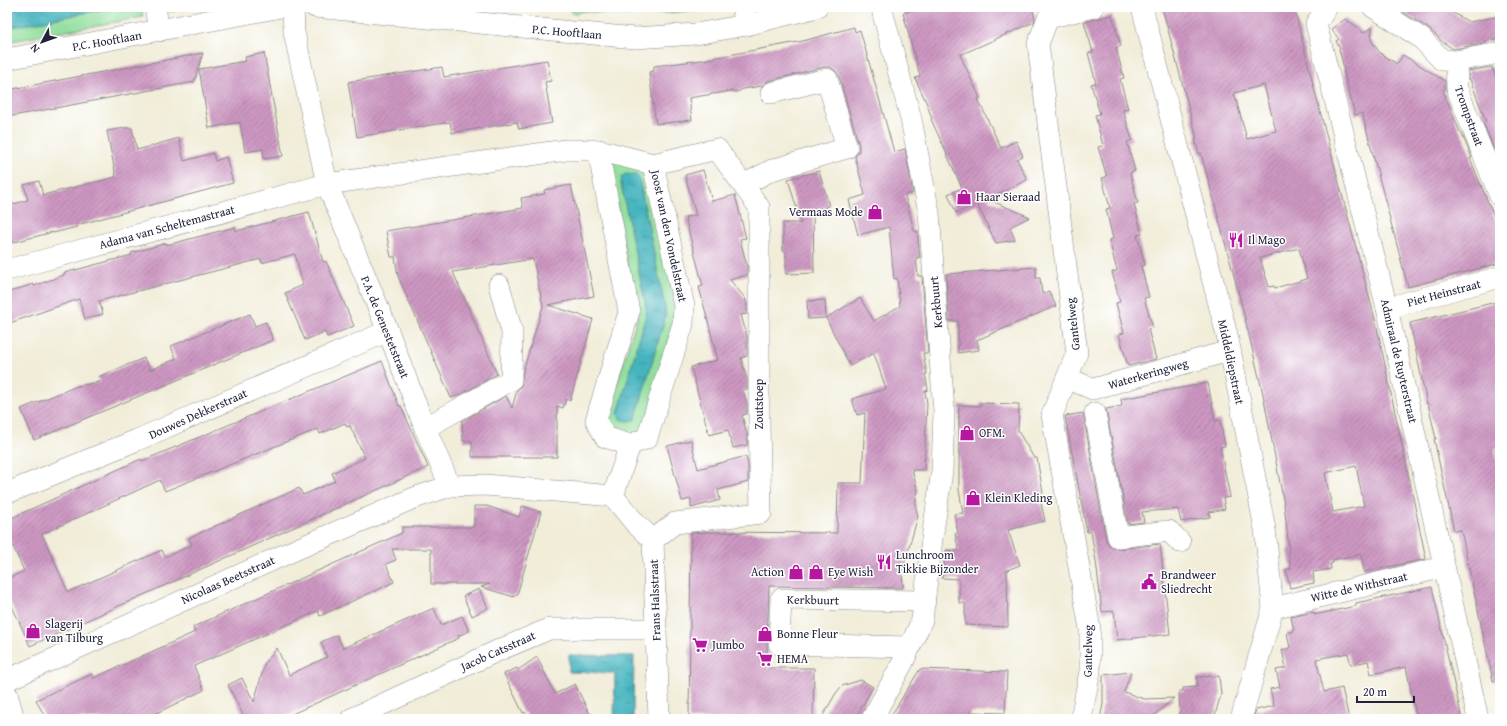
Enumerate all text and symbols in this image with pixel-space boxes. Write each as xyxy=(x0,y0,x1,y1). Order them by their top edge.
street label: P.C. Hooftlaan xyxy=(531,20,603,43)
north arrow xyxy=(22,22,62,62)
street label: P.C. Hooftlaan xyxy=(71,26,143,55)
text: N xyxy=(26,40,43,57)
street label: Trompstraat xyxy=(1451,83,1489,149)
street label: Joost van den Vondelstraat xyxy=(647,166,692,304)
shop icon: Haar Sieraad xyxy=(955,188,973,206)
place label: Haar Sieraad xyxy=(976,188,1041,205)
street label: Adama van Scheltemastraat xyxy=(97,200,237,253)
place label: Vermaas Mode xyxy=(789,203,863,220)
shop icon: Vermaas Mode xyxy=(866,203,884,221)
restaurant icon: Il Mago xyxy=(1227,231,1245,249)
place label: Il Mago xyxy=(1248,231,1285,248)
street label: P.A. de Genestetstraat xyxy=(357,273,414,381)
street label: Piet Heinstraat xyxy=(1405,274,1483,310)
street label: Kerkbuurt xyxy=(925,275,946,329)
street label: Gantelweg xyxy=(1061,297,1084,351)
street label: Admiraal de Ruyterstraat xyxy=(1377,297,1422,426)
street label: Middeldiepstraat xyxy=(1214,318,1249,407)
street label: Waterkeringweg xyxy=(1106,354,1190,393)
street label: Zoutstoep xyxy=(750,378,767,429)
street label: Douwes Dekkerstraat xyxy=(146,384,250,443)
shop icon: OFM. xyxy=(958,424,976,442)
place label: OFM. xyxy=(979,424,1005,441)
shop icon: Klein Kleding xyxy=(964,489,982,507)
place label: Klein Kleding xyxy=(985,489,1052,506)
place label: Lunchroom Tikkie Bijzonder xyxy=(896,546,978,577)
street label: Nicolaas Beetsstraat xyxy=(178,551,278,608)
restaurant icon: Lunchroom Tikkie Bijzonder xyxy=(875,553,893,571)
street label: Frans Halsstraat xyxy=(645,558,664,641)
place label: Action xyxy=(751,563,784,580)
shop icon: Action xyxy=(787,563,805,581)
shop icon: Eye Wish xyxy=(807,563,825,581)
place label: Eye Wish xyxy=(828,563,873,580)
place label: Brandweer Sliedrecht xyxy=(1161,566,1216,597)
street label: Witte de Withstraat xyxy=(1309,567,1410,606)
public building icon: Brandweer Sliedrecht xyxy=(1140,573,1158,591)
street label: Kerkbuurt xyxy=(787,591,840,608)
place label: Slagerij van Tilburg xyxy=(45,615,103,646)
shop icon: Slagerij van Tilburg xyxy=(24,622,42,640)
shop icon: Bonne Fleur xyxy=(756,625,774,643)
place label: Bonne Fleur xyxy=(777,625,838,642)
street label: Gantelweg xyxy=(1079,625,1096,677)
street label: Jacob Catsstraat xyxy=(456,626,539,675)
supermarket icon: Jumbo xyxy=(691,636,709,654)
place label: Jumbo xyxy=(710,636,744,653)
supermarket icon: HEMA xyxy=(756,650,774,668)
place label: HEMA xyxy=(777,650,809,667)
scale bar xyxy=(1357,678,1414,704)
text: 20 m xyxy=(1363,683,1387,700)

